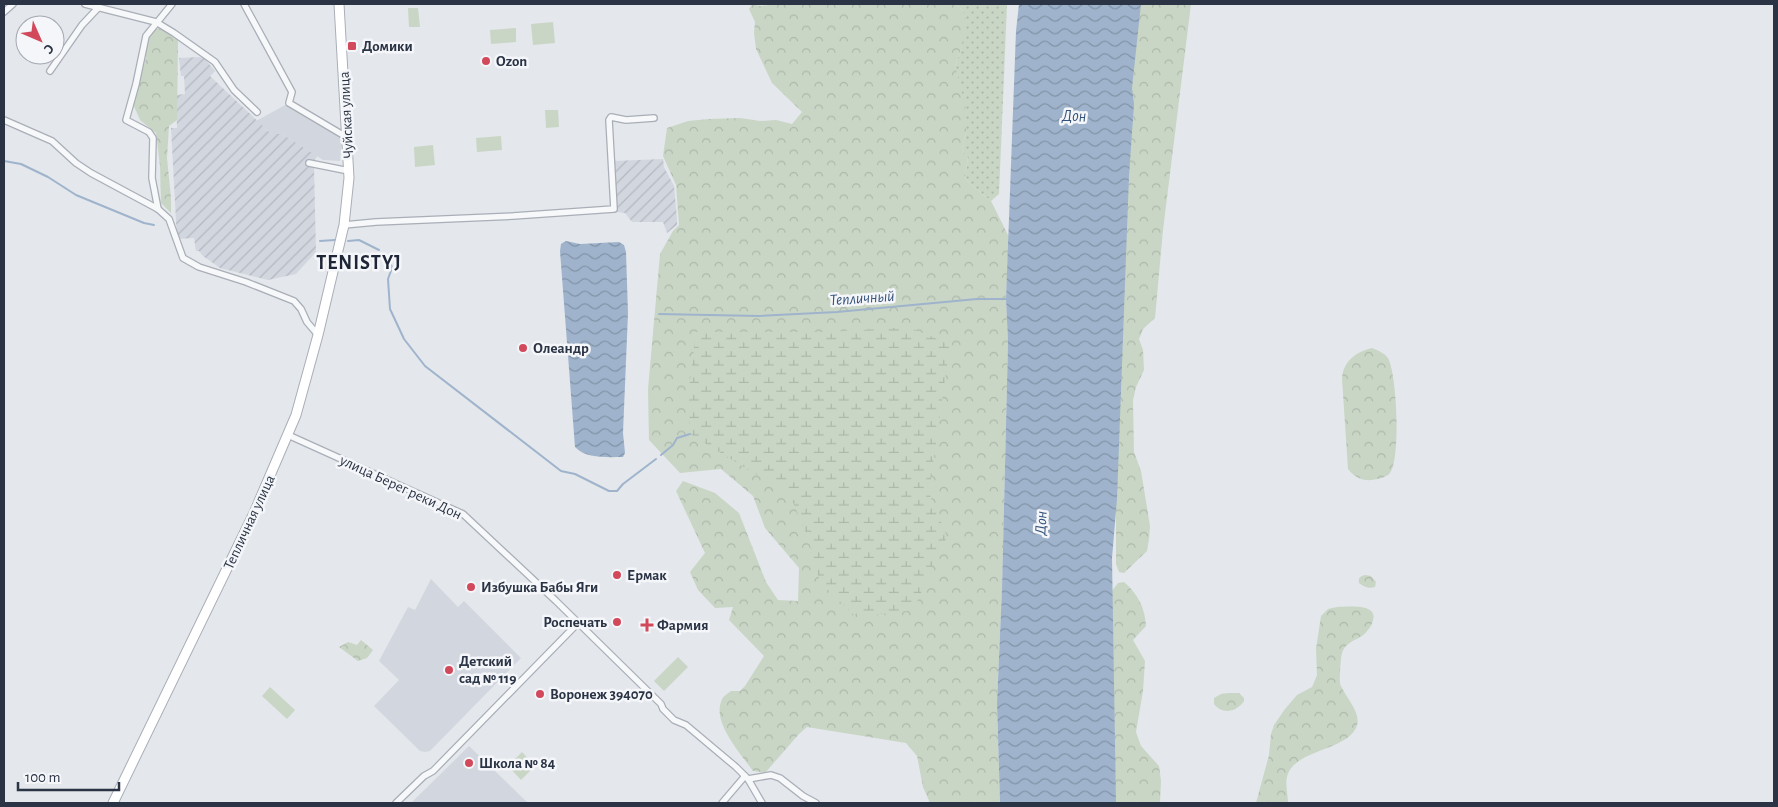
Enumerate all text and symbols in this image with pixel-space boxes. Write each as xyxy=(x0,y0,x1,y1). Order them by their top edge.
north arrow xyxy=(15,15,65,65)
place label: Домики xyxy=(362,39,413,54)
marker: Домики xyxy=(346,40,358,52)
text: С xyxy=(41,41,56,56)
place label: Ozon xyxy=(496,54,527,69)
marker: Ozon xyxy=(480,55,492,67)
street label: Чуйская улица xyxy=(337,71,356,159)
water label: Дон xyxy=(1061,108,1086,124)
district label: TENISTYJ xyxy=(316,253,402,273)
water label: Тепличный xyxy=(829,288,895,308)
place label: Олеандр xyxy=(533,341,589,356)
marker: Олеандр xyxy=(517,342,529,354)
street label: улица Берег реки Дон xyxy=(337,452,464,522)
street label: Тепличная улица xyxy=(221,473,278,572)
water label: Дон xyxy=(1032,511,1050,537)
place label: Ермак xyxy=(627,568,667,583)
marker: Ермак xyxy=(611,569,623,581)
place label: Избушка Бабы Яги xyxy=(481,580,598,595)
marker: Избушка Бабы Яги xyxy=(465,581,477,593)
place label: Роспечать xyxy=(543,615,607,630)
marker: Роспечать xyxy=(611,616,623,628)
place label: Фармия xyxy=(657,618,708,633)
marker: Фармия xyxy=(641,619,653,631)
place label: Детский сад № 119 xyxy=(459,654,516,686)
marker: Детский сад № 119 xyxy=(443,664,455,676)
place label: Воронеж 394070 xyxy=(550,687,653,702)
marker: Воронеж 394070 xyxy=(534,688,546,700)
place label: Школа № 84 xyxy=(479,756,556,771)
marker: Школа № 84 xyxy=(463,757,475,769)
scale bar xyxy=(18,760,119,792)
text: 100 m xyxy=(25,770,60,785)

